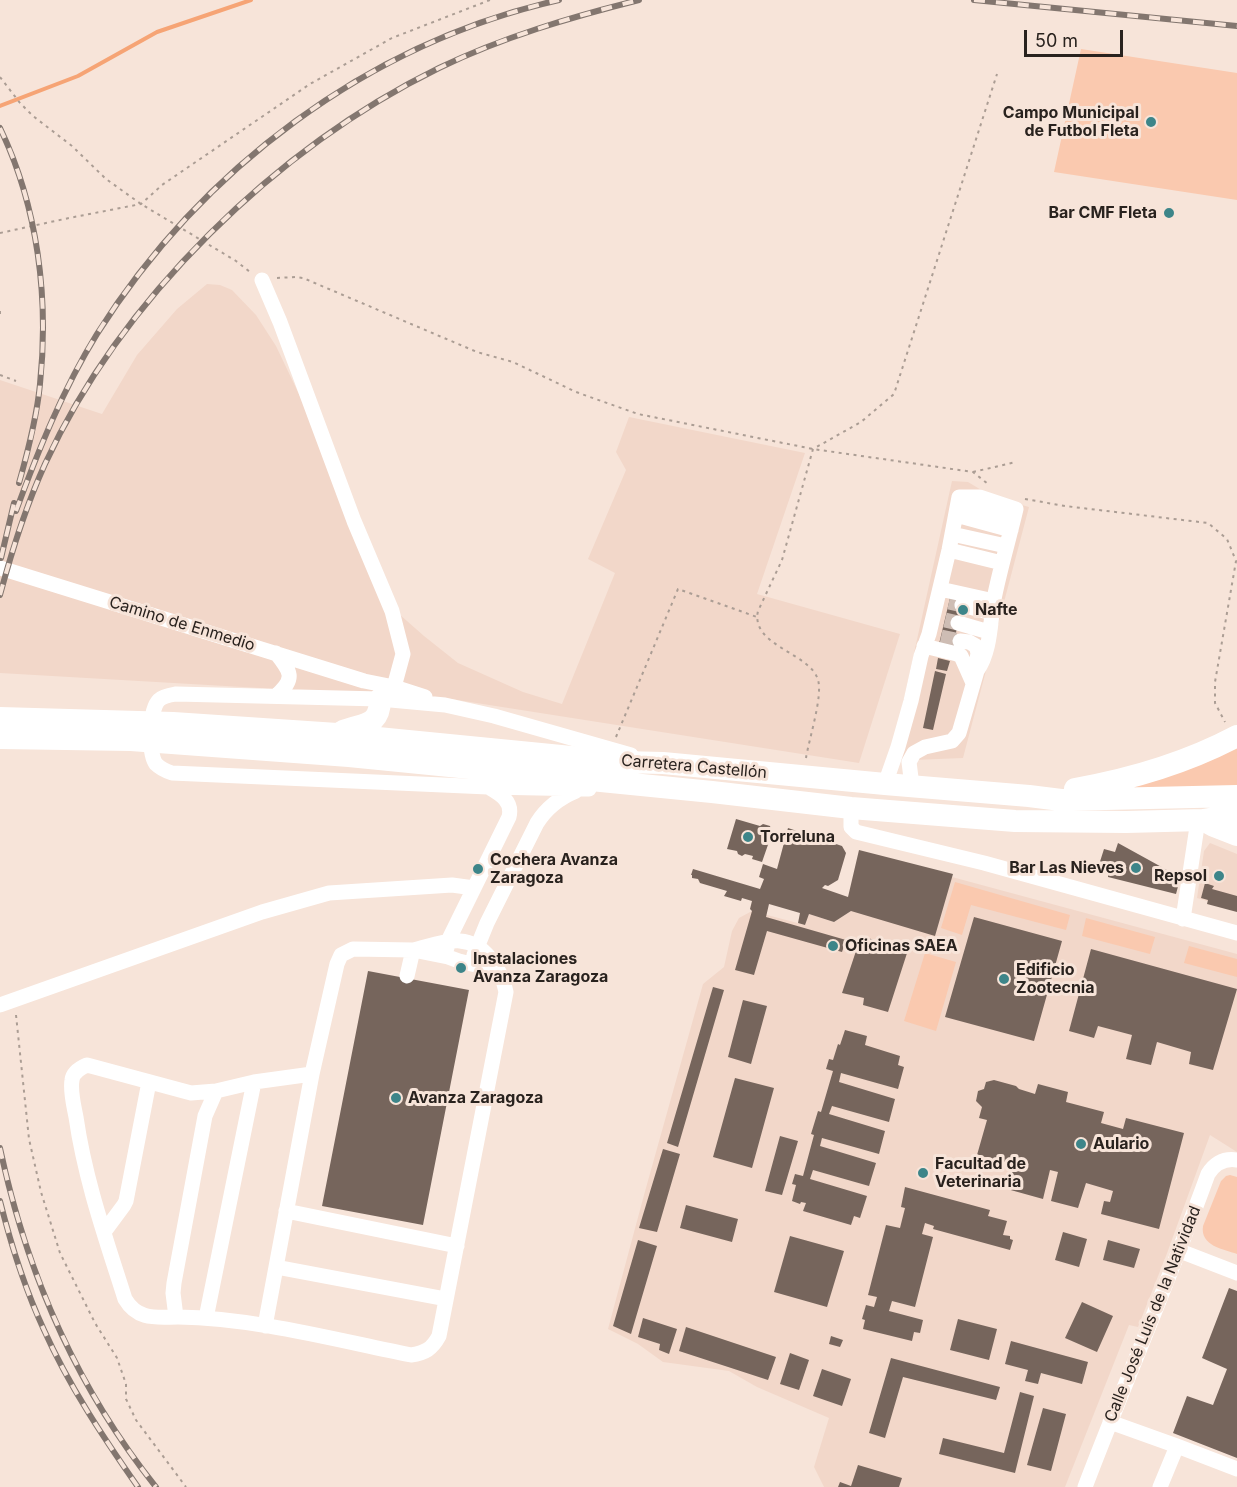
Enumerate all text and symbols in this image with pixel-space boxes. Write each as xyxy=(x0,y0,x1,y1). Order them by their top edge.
scale bar xyxy=(1027,18,1126,56)
text: 50 m xyxy=(1035,30,1078,51)
place label: Campo Municipal de Futbol Fleta xyxy=(1003,103,1139,141)
marker: Campo Municipal de Futbol Fleta xyxy=(1144,115,1158,129)
place label: Bar CMF Fleta xyxy=(1048,203,1157,223)
marker: Bar CMF Fleta xyxy=(1162,206,1176,220)
street label: Camino de Enmedio xyxy=(107,593,257,655)
place label: Nafte xyxy=(975,600,1017,620)
marker: Nafte xyxy=(956,603,970,617)
street label: Carretera Castellón xyxy=(620,751,768,783)
place label: Torreluna xyxy=(760,827,835,847)
marker: Torreluna xyxy=(741,830,755,844)
place label: Cochera Avanza Zaragoza xyxy=(490,850,618,888)
place label: Bar Las Nieves xyxy=(1009,858,1124,878)
marker: Bar Las Nieves xyxy=(1129,861,1143,875)
marker: Cochera Avanza Zaragoza xyxy=(471,862,485,876)
place label: Repsol xyxy=(1154,866,1207,886)
marker: Repsol xyxy=(1212,869,1226,883)
place label: Oficinas SAEA xyxy=(845,936,958,956)
marker: Oficinas SAEA xyxy=(826,939,840,953)
place label: Instalaciones Avanza Zaragoza xyxy=(473,949,608,987)
place label: Edificio Zootecnia xyxy=(1016,960,1094,998)
marker: Instalaciones Avanza Zaragoza xyxy=(454,961,468,975)
marker: Edificio Zootecnia xyxy=(997,972,1011,986)
place label: Avanza Zaragoza xyxy=(408,1088,543,1108)
marker: Avanza Zaragoza xyxy=(389,1091,403,1105)
place label: Aulario xyxy=(1093,1134,1149,1154)
marker: Aulario xyxy=(1074,1137,1088,1151)
place label: Facultad de Veterinaria xyxy=(935,1154,1026,1192)
marker: Facultad de Veterinaria xyxy=(916,1166,930,1180)
street label: Calle José Luis de la Natividad xyxy=(1101,1203,1205,1425)

